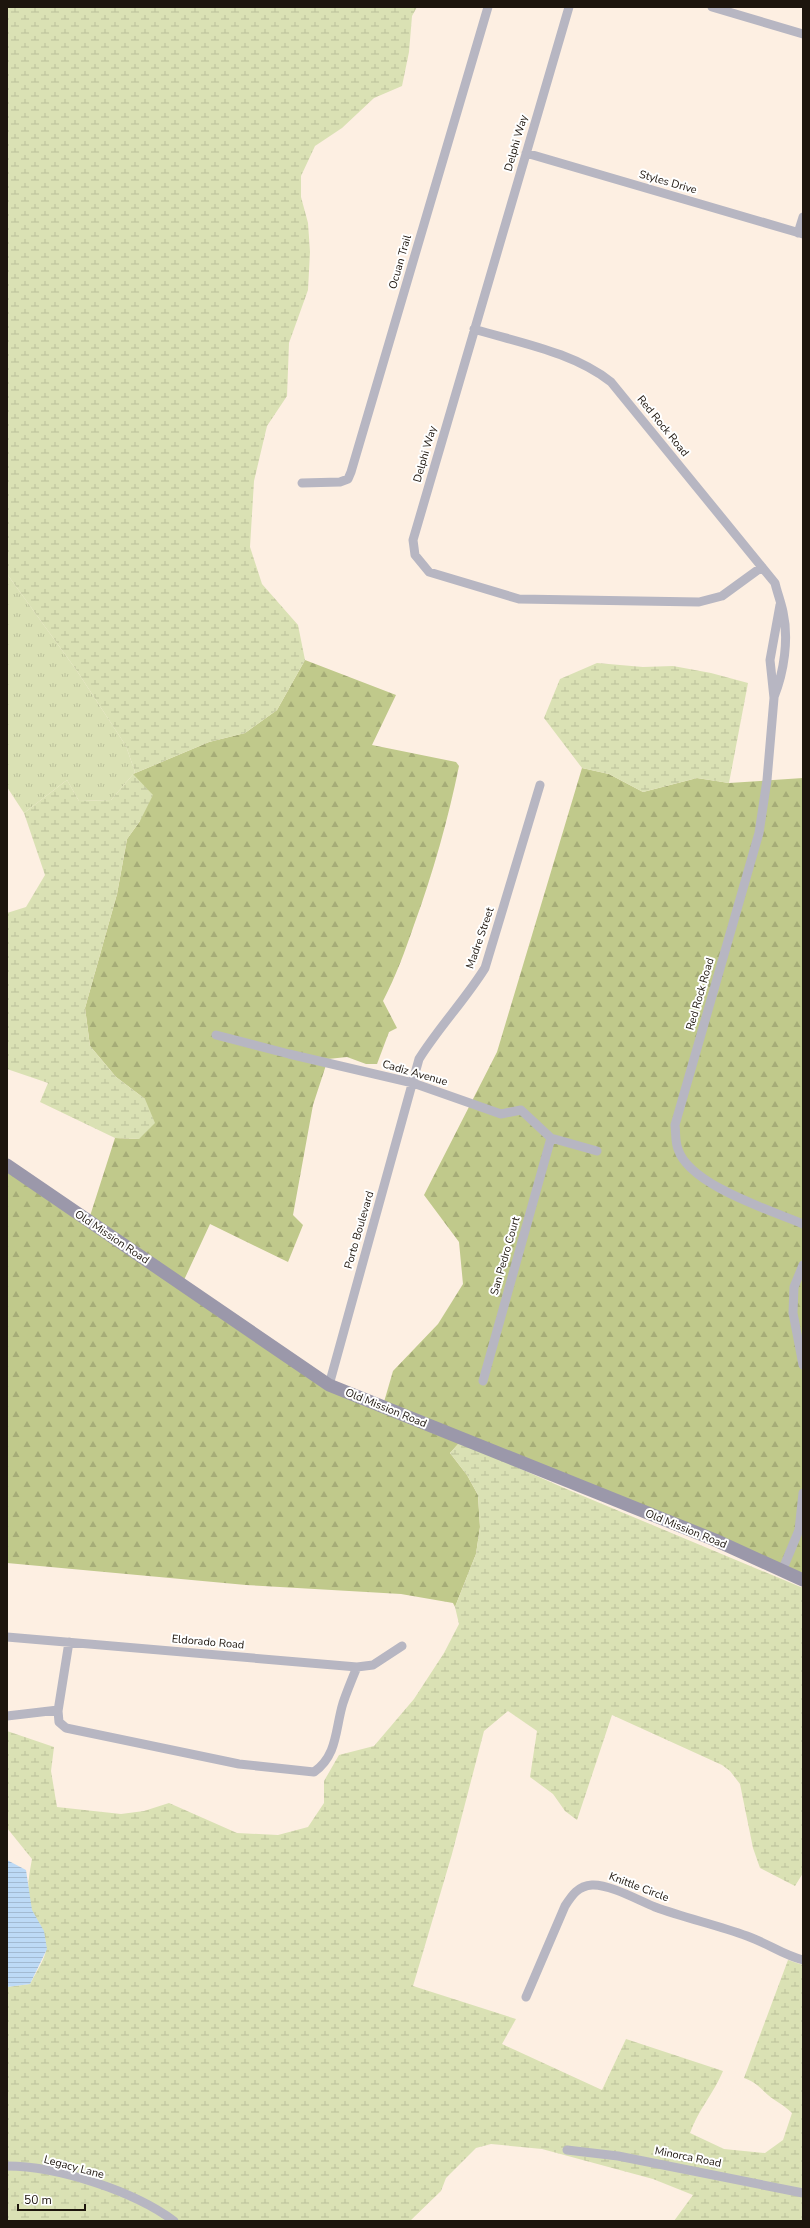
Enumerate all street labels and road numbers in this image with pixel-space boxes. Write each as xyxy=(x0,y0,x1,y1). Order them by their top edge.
street label: Delphi Way xyxy=(501,113,531,173)
street label: Styles Drive xyxy=(637,167,699,197)
street label: Ocuan Trail xyxy=(385,232,415,291)
street label: Red Rock Road xyxy=(634,392,692,460)
street label: Delphi Way xyxy=(410,424,440,484)
street label: Madre Street xyxy=(462,905,498,971)
street label: Red Rock Road xyxy=(682,956,718,1032)
street label: Cadiz Avenue xyxy=(381,1057,450,1090)
street label: Porto Boulevard xyxy=(341,1189,377,1271)
street label: Old Mission Road xyxy=(72,1207,152,1267)
street label: San Pedro Court xyxy=(487,1215,523,1297)
street label: Old Mission Road xyxy=(343,1385,429,1431)
street label: Old Mission Road xyxy=(643,1506,729,1552)
street label: Eldorado Road xyxy=(171,1631,245,1653)
street label: Knittle Circle xyxy=(607,1869,671,1905)
street label: Minorca Road xyxy=(653,2143,723,2171)
street label: Legacy Lane xyxy=(42,2152,106,2182)

